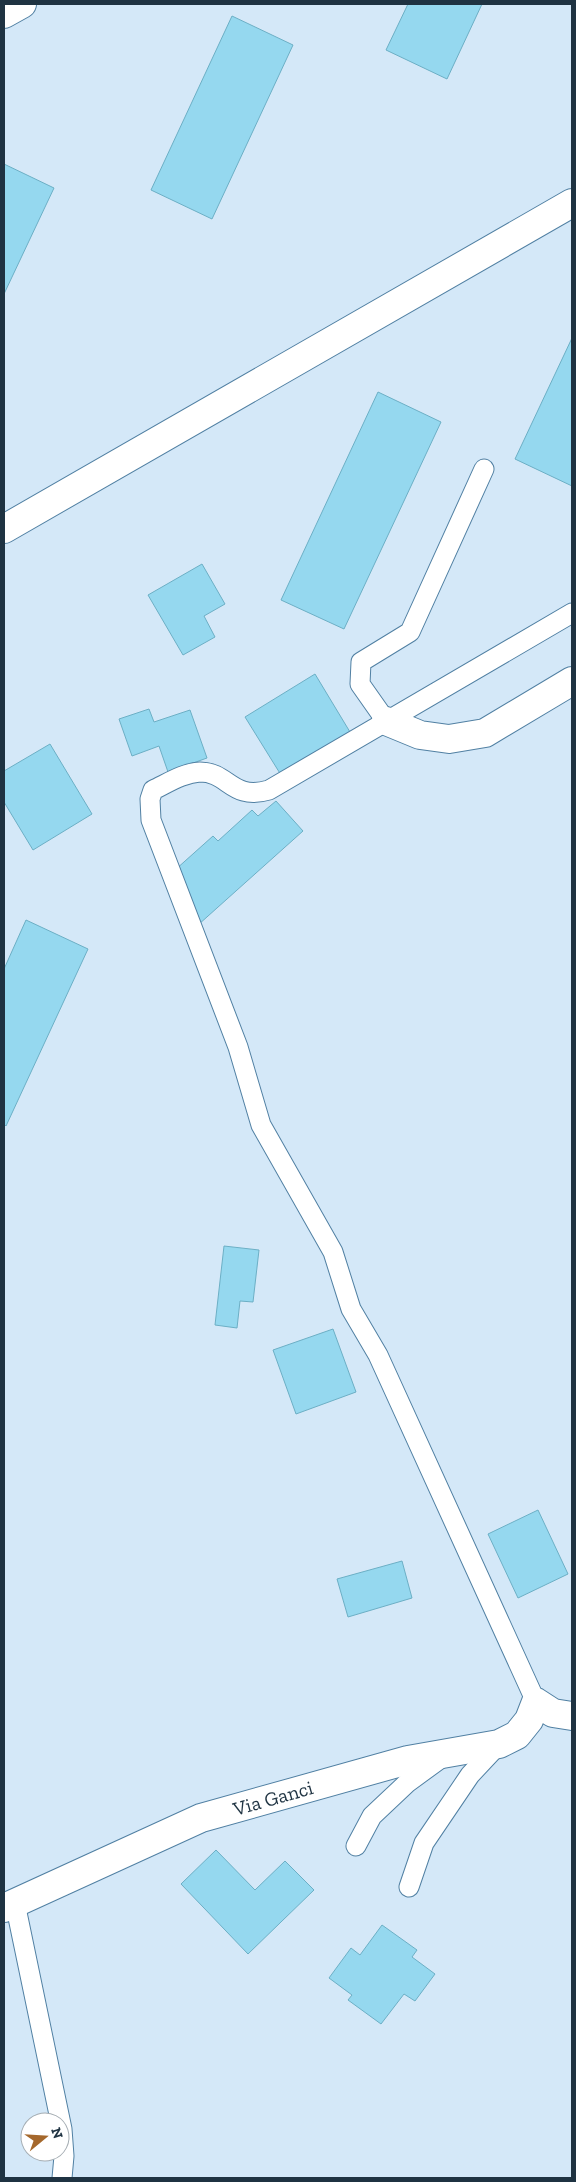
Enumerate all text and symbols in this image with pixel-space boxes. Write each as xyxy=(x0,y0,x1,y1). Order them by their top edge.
street label: Via Ganci xyxy=(229,1775,316,1821)
north arrow xyxy=(20,2112,70,2162)
text: N xyxy=(47,2125,67,2141)

